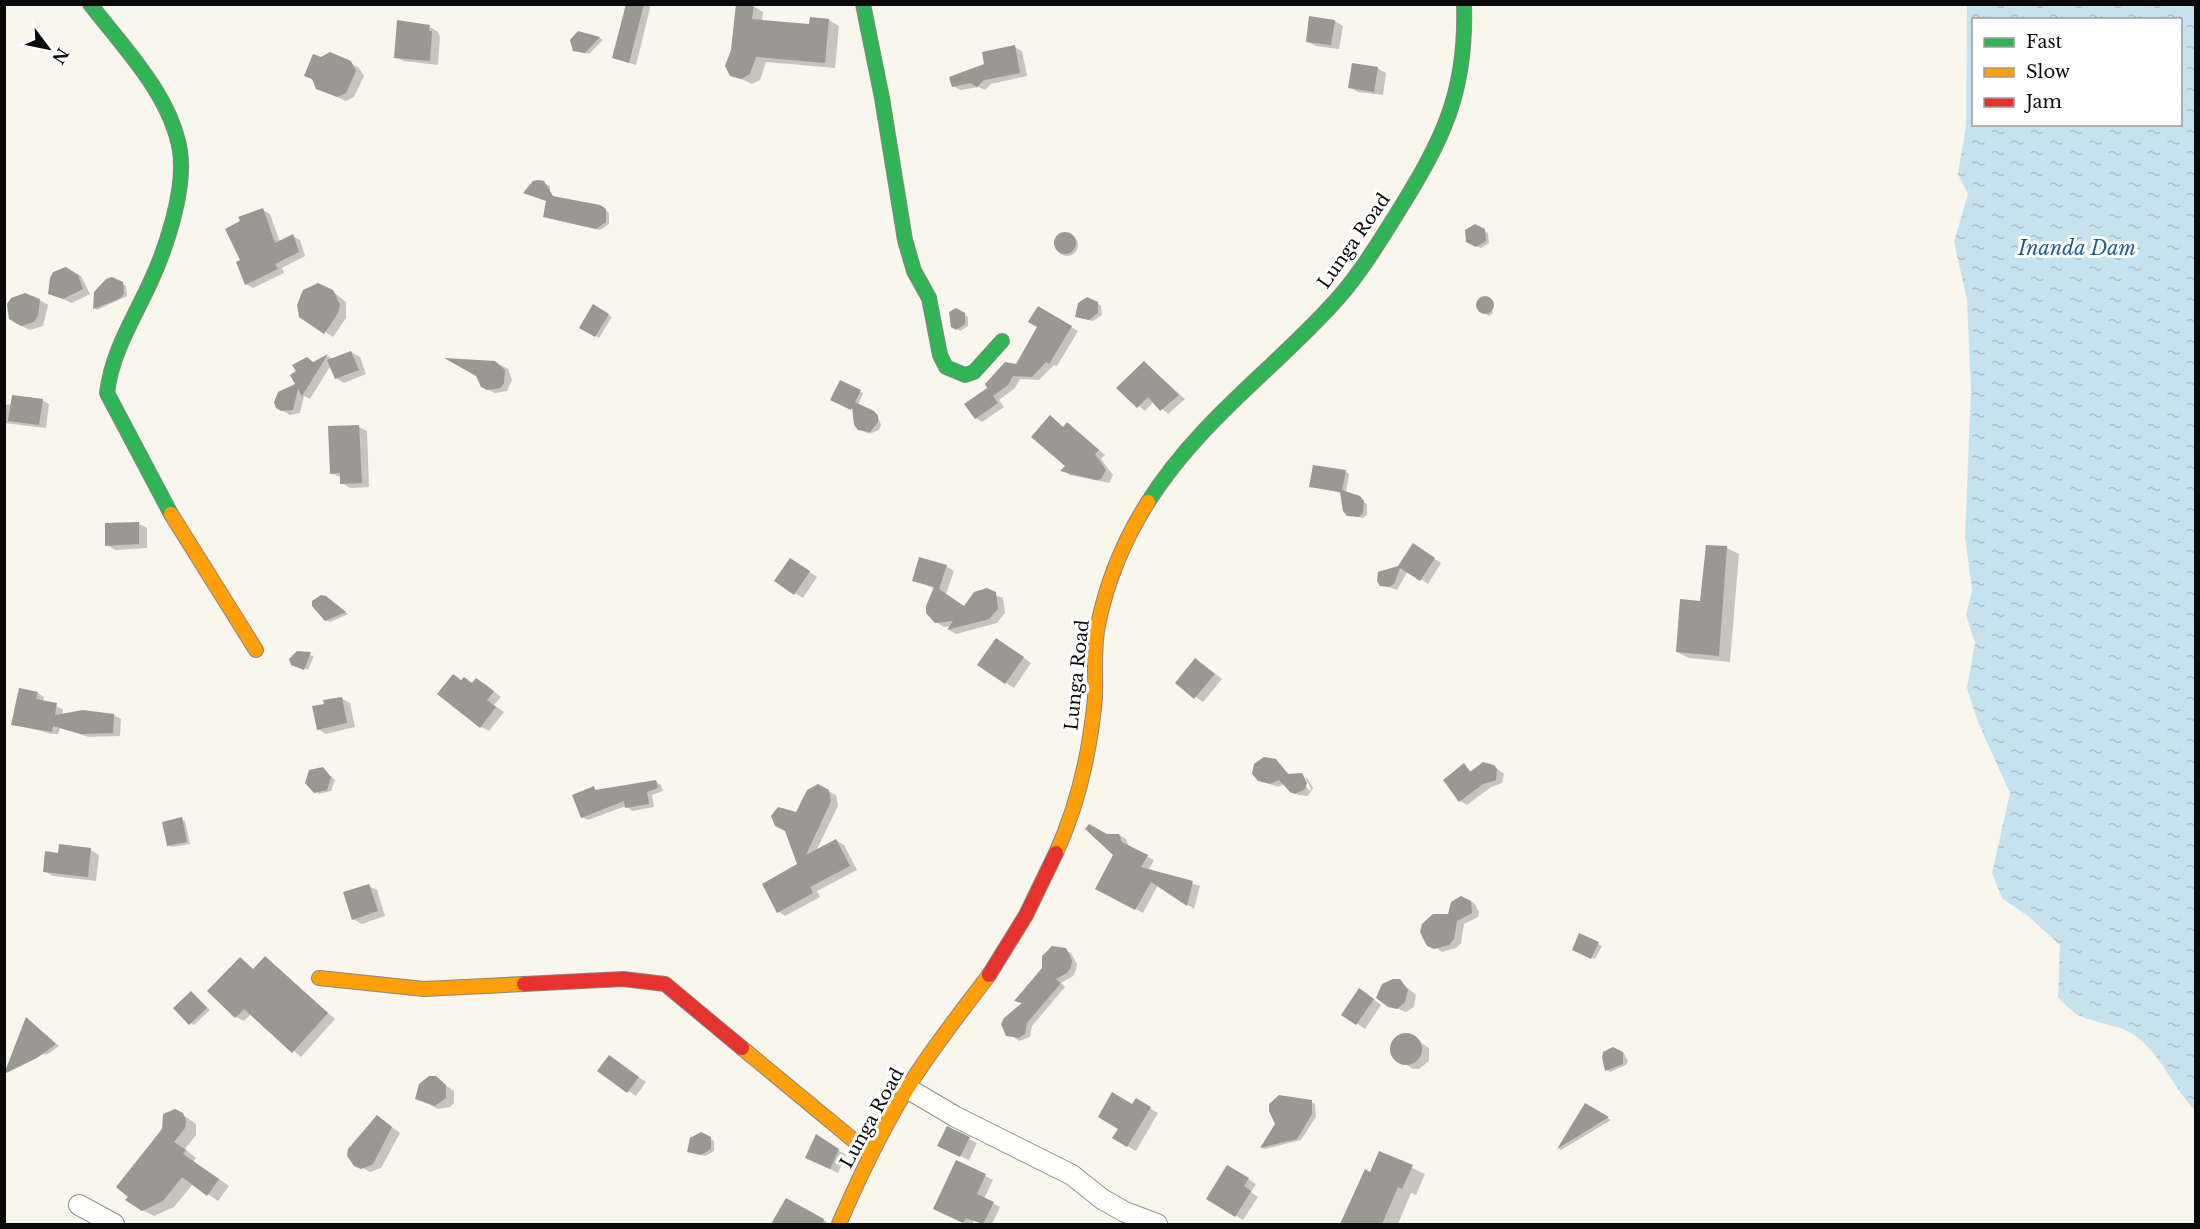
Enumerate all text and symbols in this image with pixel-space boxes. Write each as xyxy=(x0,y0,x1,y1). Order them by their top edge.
north arrow xyxy=(18,18,78,78)
legend xyxy=(1972,18,2182,126)
text: Fast xyxy=(2026,31,2063,53)
text: N xyxy=(48,44,73,68)
text: Slow xyxy=(2026,61,2071,83)
text: Jam xyxy=(2024,91,2062,113)
street label: Lunga Road xyxy=(1313,189,1395,293)
water label: Inanda Dam xyxy=(2017,236,2136,260)
street label: Lunga Road xyxy=(1060,619,1094,731)
street label: Lunga Road xyxy=(835,1064,909,1172)

